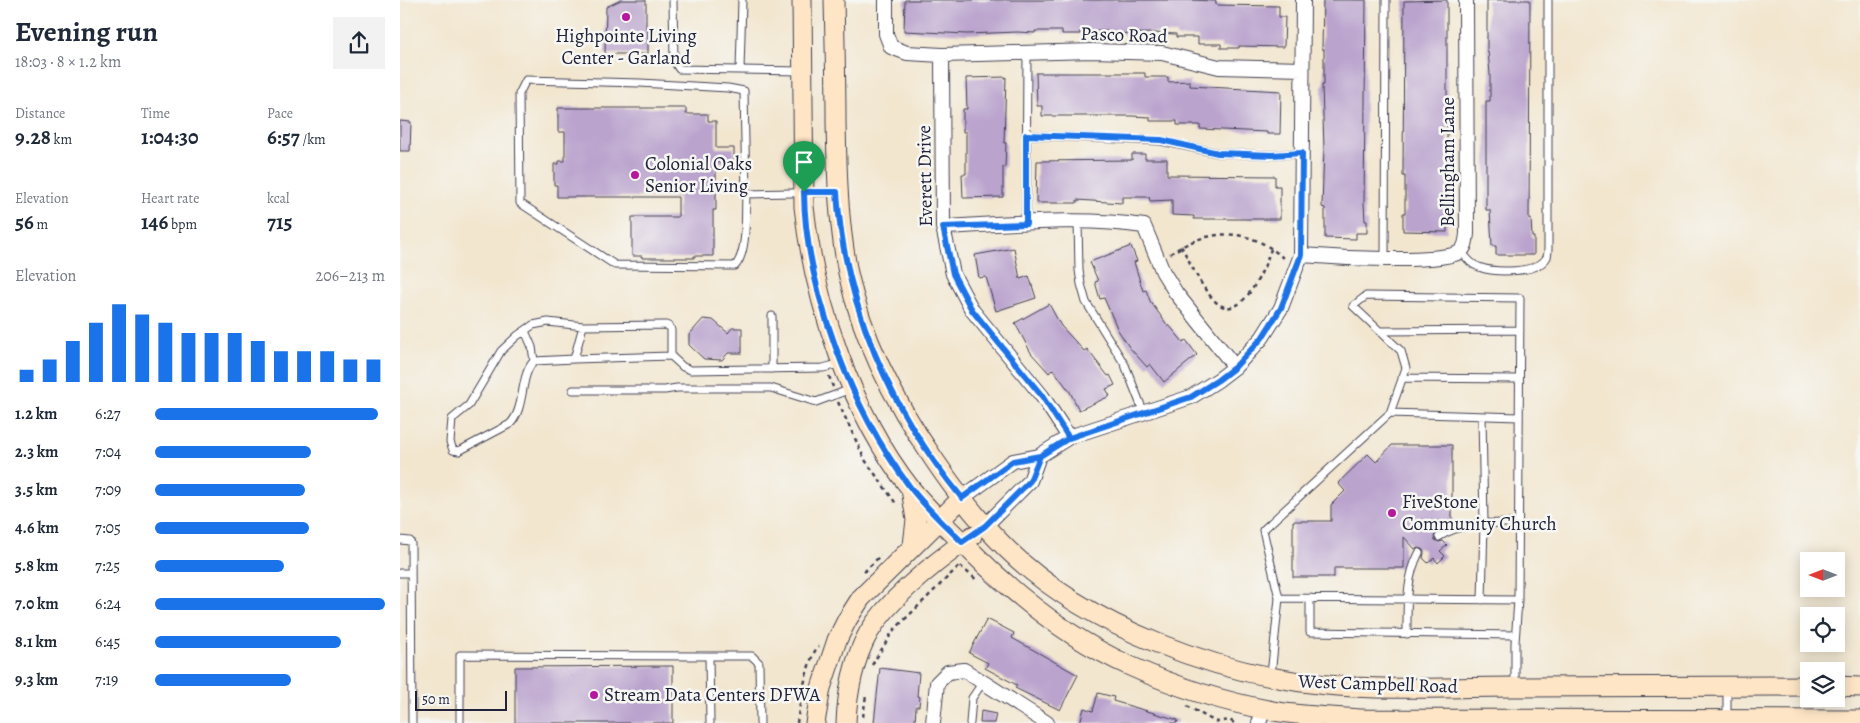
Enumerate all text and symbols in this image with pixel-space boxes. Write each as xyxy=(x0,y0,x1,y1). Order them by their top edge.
marker: Highpointe Living Center - Garland xyxy=(620,11,632,23)
text: Evening run xyxy=(15,13,158,51)
button: share xyxy=(333,17,385,69)
street label: Pasco Road xyxy=(1080,20,1169,50)
place label: Highpointe Living Center - Garland xyxy=(555,23,697,71)
text: 18:03 · 8 × 1.2 km xyxy=(15,51,121,73)
street label: Bellingham Lane xyxy=(1435,97,1461,227)
text: Distance xyxy=(15,104,65,123)
text: Time xyxy=(141,104,170,123)
text: Pace xyxy=(267,104,293,123)
text: 9.28 xyxy=(15,123,51,151)
text: 1:04:30 xyxy=(141,123,199,151)
text: 6:57 xyxy=(267,123,300,151)
street label: Everett Drive xyxy=(911,125,939,227)
text: km xyxy=(51,130,72,149)
text: /km xyxy=(300,130,326,149)
pin xyxy=(783,141,825,192)
icon: arrive xyxy=(790,148,818,176)
place label: Colonial Oaks Senior Living xyxy=(645,151,752,199)
marker: Colonial Oaks Senior Living xyxy=(629,169,641,181)
text: Elevation xyxy=(15,189,69,208)
text: Heart rate xyxy=(141,189,199,208)
text: kcal xyxy=(267,189,289,208)
text: 56 xyxy=(15,208,34,236)
text: 146 xyxy=(141,208,168,236)
text: 715 xyxy=(267,208,292,236)
text: m xyxy=(34,215,48,234)
text: bpm xyxy=(168,215,197,234)
text: Elevation xyxy=(15,265,76,287)
text: 206–213 m xyxy=(316,265,385,287)
text: 1.2 km xyxy=(15,403,57,425)
text: 6:27 xyxy=(95,403,121,425)
text: 2.3 km xyxy=(15,441,58,463)
text: 7:04 xyxy=(95,441,121,463)
text: 3.5 km xyxy=(15,479,58,501)
text: 7:09 xyxy=(95,479,121,501)
place label: FiveStone Community Church xyxy=(1402,489,1557,537)
marker: FiveStone Community Church xyxy=(1386,507,1398,519)
text: 4.6 km xyxy=(15,517,59,539)
text: 7:05 xyxy=(95,517,121,539)
north arrow xyxy=(1800,552,1845,598)
map controls xyxy=(1800,552,1845,707)
text: 5.8 km xyxy=(15,555,58,577)
text: 7:25 xyxy=(95,555,120,577)
text: 7.0 km xyxy=(15,593,59,615)
text: 6:24 xyxy=(95,593,121,615)
button: locate xyxy=(1800,607,1845,652)
text: 8.1 km xyxy=(15,631,57,653)
text: 6:45 xyxy=(95,631,120,653)
button: layers xyxy=(1800,662,1845,707)
street label: West Campbell Road xyxy=(1297,668,1459,700)
text: 9.3 km xyxy=(15,669,58,691)
text: 7:19 xyxy=(95,669,118,691)
place label: Stream Data Centers DFWA xyxy=(604,682,821,708)
scale bar xyxy=(415,688,508,711)
marker: Stream Data Centers DFWA xyxy=(588,689,600,701)
text: 50 m xyxy=(422,690,450,709)

